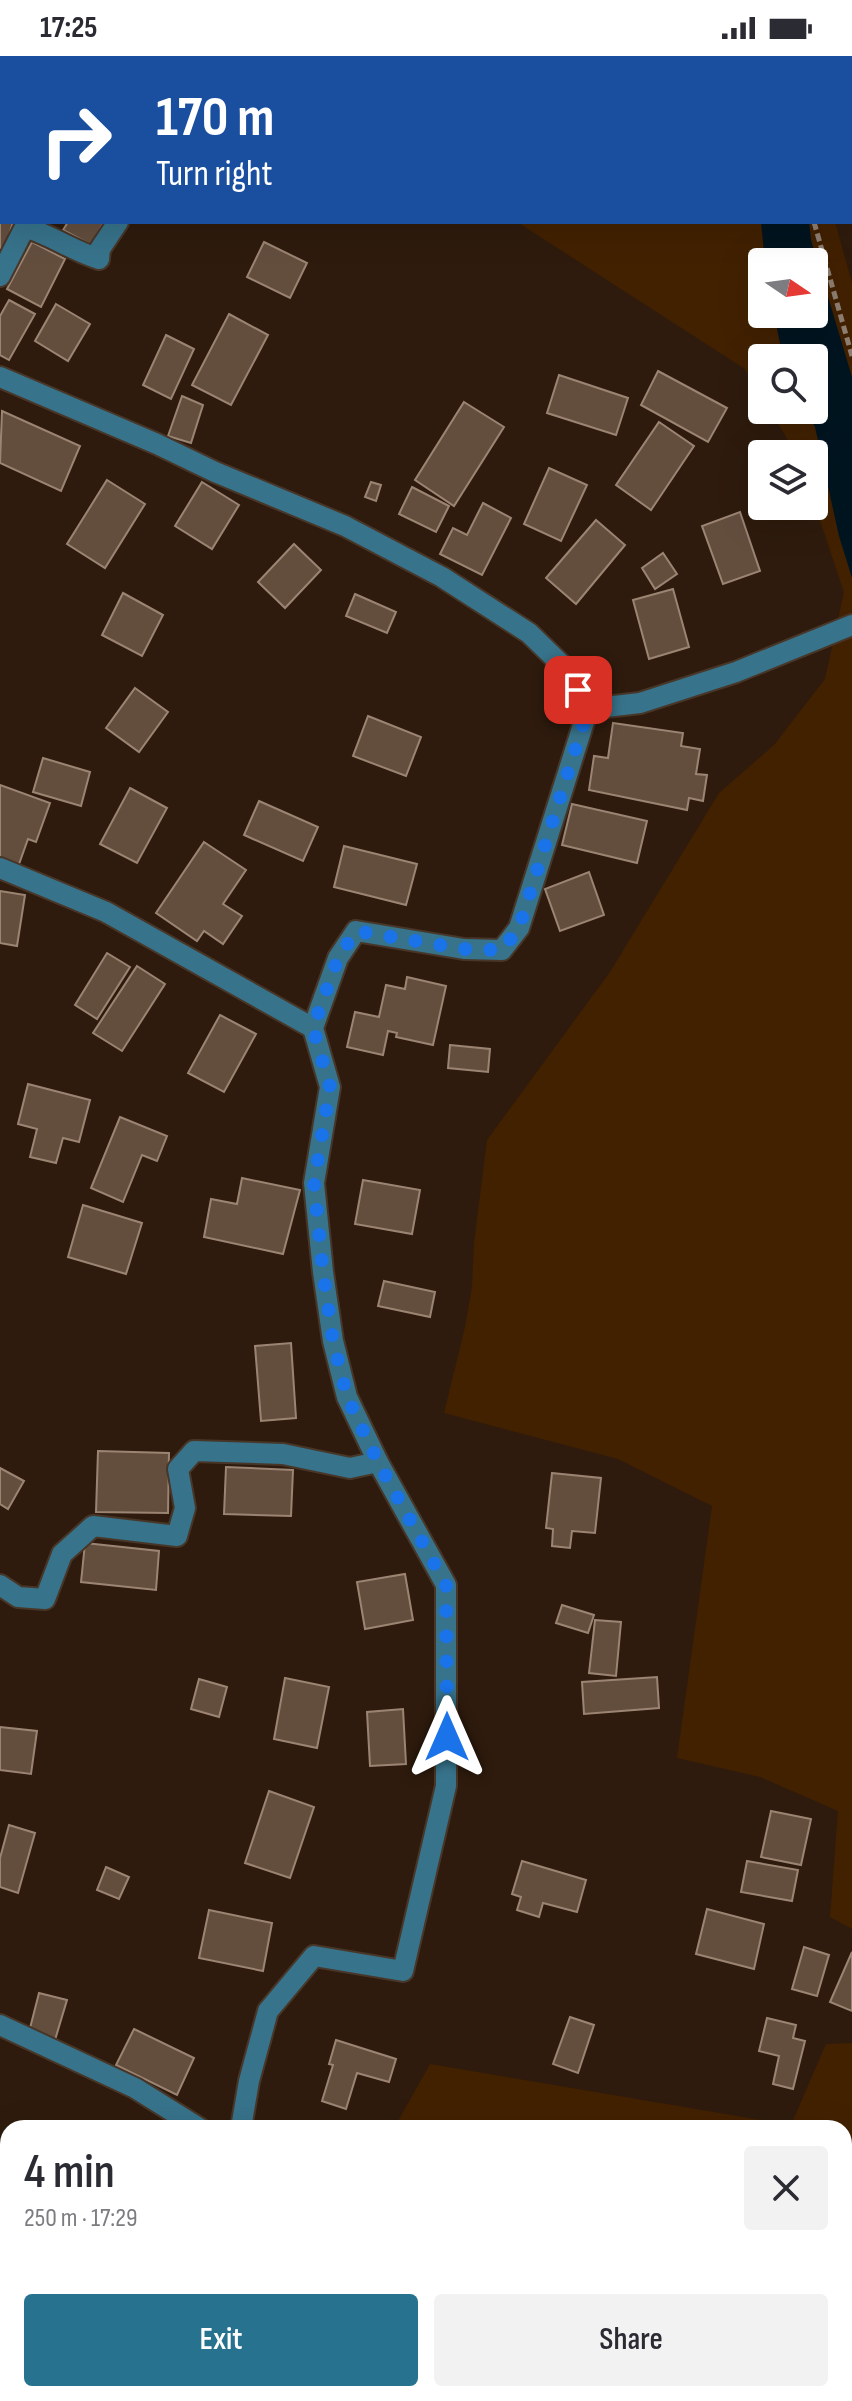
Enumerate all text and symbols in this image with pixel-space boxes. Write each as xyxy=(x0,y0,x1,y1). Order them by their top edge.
text: 17:25 xyxy=(40,10,98,46)
text: 170 m xyxy=(156,85,274,152)
icon: right xyxy=(24,88,128,192)
text: Turn right xyxy=(156,153,273,196)
north arrow xyxy=(748,248,828,328)
map controls xyxy=(748,248,828,520)
button: search xyxy=(748,344,828,424)
button: layers xyxy=(748,440,828,520)
pin xyxy=(544,656,612,724)
icon: arrive xyxy=(556,668,600,712)
position arrow xyxy=(405,1695,489,1779)
text: 4 min xyxy=(24,2144,115,2201)
button: close xyxy=(744,2146,828,2230)
text: 250 m · 17:29 xyxy=(24,2203,137,2234)
button: Exit xyxy=(24,2294,418,2386)
button: Share xyxy=(434,2294,828,2386)

